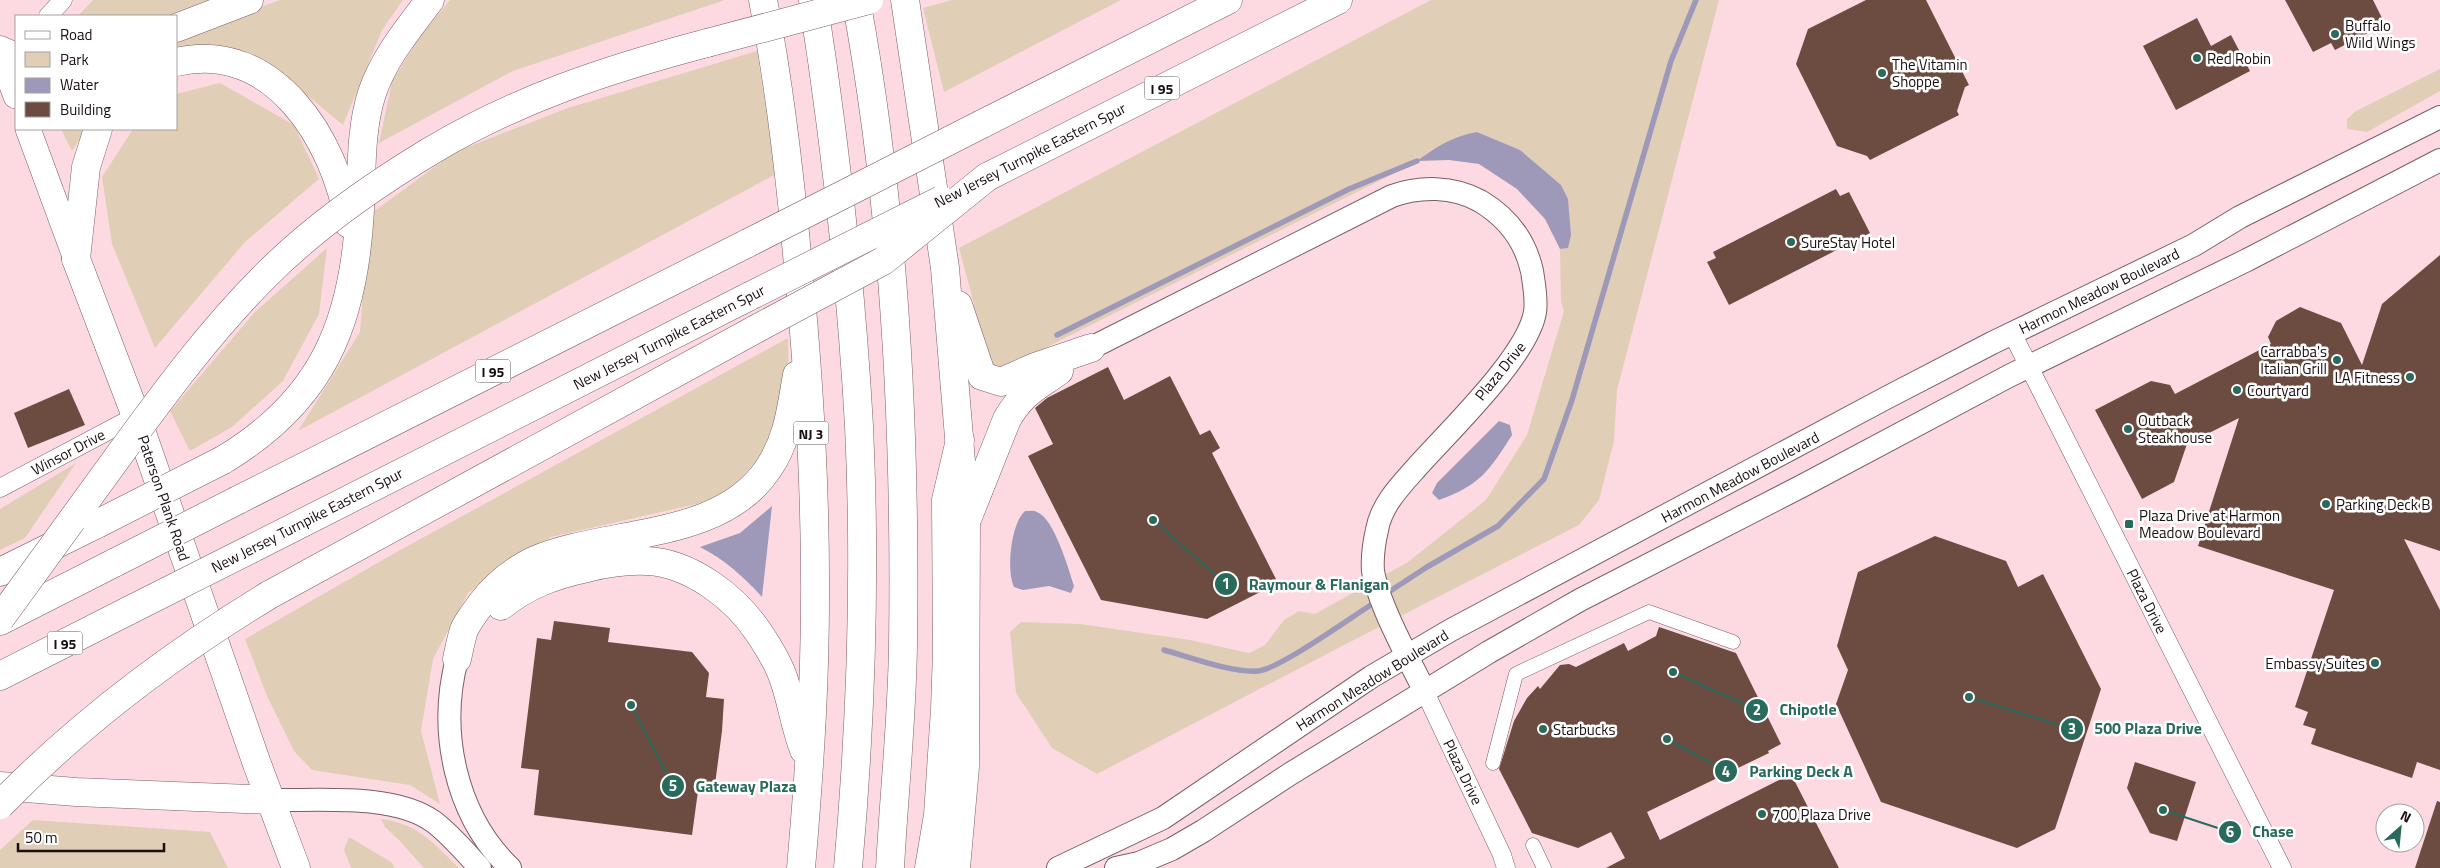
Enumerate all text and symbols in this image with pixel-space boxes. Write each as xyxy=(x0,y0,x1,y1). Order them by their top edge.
place label: Buffalo Wild Wings xyxy=(2345,14,2416,54)
legend xyxy=(15,15,178,130)
text: Road xyxy=(60,23,92,46)
marker: Buffalo Wild Wings xyxy=(2329,28,2341,40)
place label: Red Robin xyxy=(2207,47,2271,70)
text: Park xyxy=(60,48,89,71)
marker: Red Robin xyxy=(2191,52,2203,64)
place label: The Vitamin Shoppe xyxy=(1892,53,1968,93)
marker: The Vitamin Shoppe xyxy=(1876,67,1888,79)
text: Water xyxy=(60,73,99,96)
road number: I 95 xyxy=(1144,76,1180,100)
street label: New Jersey Turnpike Eastern Spur xyxy=(930,97,1130,213)
text: Building xyxy=(60,98,111,121)
place label: SureStay Hotel xyxy=(1801,231,1895,254)
marker: SureStay Hotel xyxy=(1785,236,1797,248)
street label: Harmon Meadow Boulevard xyxy=(2015,242,2183,340)
street label: New Jersey Turnpike Eastern Spur xyxy=(569,279,769,395)
street label: Plaza Drive xyxy=(1469,336,1531,406)
place label: Carrabba's Italian Grill xyxy=(2260,340,2327,380)
marker: Carrabba's Italian Grill xyxy=(2331,354,2343,366)
road number: I 95 xyxy=(476,360,510,382)
place label: LA Fitness xyxy=(2335,366,2400,389)
marker: LA Fitness xyxy=(2404,371,2416,383)
place label: Courtyard xyxy=(2247,379,2309,402)
marker: Courtyard xyxy=(2231,384,2243,396)
place label: Outback Steakhouse xyxy=(2138,409,2212,449)
road number: NJ 3 xyxy=(794,422,828,444)
street label: Winsor Drive xyxy=(27,423,109,481)
marker: Outback Steakhouse xyxy=(2122,423,2134,435)
street label: Harmon Meadow Boulevard xyxy=(1657,425,1823,529)
street label: Paterson Plank Road xyxy=(132,432,196,564)
street label: New Jersey Turnpike Eastern Spur xyxy=(207,462,407,578)
place label: Parking Deck B xyxy=(2336,493,2431,516)
marker: Parking Deck B xyxy=(2320,498,2332,510)
place label: Plaza Drive at Harmon Meadow Boulevard xyxy=(2139,504,2280,544)
marker: Plaza Drive at Harmon Meadow Boulevard xyxy=(2123,518,2135,530)
street label: Plaza Drive xyxy=(2121,564,2173,638)
callout: Raymour & Flanigan xyxy=(1214,569,1399,600)
text: 1 xyxy=(1222,572,1230,595)
text: Raymour & Flanigan xyxy=(1249,572,1389,596)
street label: Harmon Meadow Boulevard xyxy=(1291,624,1453,736)
road number: I 95 xyxy=(48,632,82,654)
place label: Embassy Suites xyxy=(2265,652,2365,675)
marker: Embassy Suites xyxy=(2369,657,2381,669)
callout: Chipotle xyxy=(1744,694,1846,725)
text: Chipotle xyxy=(1779,697,1837,721)
text: 2 xyxy=(1753,698,1761,721)
callout: 500 Plaza Drive xyxy=(2059,713,2212,744)
text: 500 Plaza Drive xyxy=(2094,716,2202,740)
text: 3 xyxy=(2068,717,2076,740)
place label: Starbucks xyxy=(1553,718,1616,741)
marker: Starbucks xyxy=(1537,723,1549,735)
street label: Plaza Drive xyxy=(1437,735,1489,809)
callout: Parking Deck A xyxy=(1714,756,1863,787)
text: Parking Deck A xyxy=(1749,759,1853,783)
text: 4 xyxy=(1722,760,1730,783)
callout: Gateway Plaza xyxy=(661,771,807,802)
text: 5 xyxy=(669,774,677,797)
text: Gateway Plaza xyxy=(695,774,797,798)
place label: 700 Plaza Drive xyxy=(1772,803,1871,826)
north arrow xyxy=(2375,803,2425,853)
text: N xyxy=(2397,804,2415,828)
marker: 700 Plaza Drive xyxy=(1756,808,1768,820)
callout: Chase xyxy=(2217,816,2304,847)
text: Chase xyxy=(2252,819,2294,843)
scale bar xyxy=(18,820,164,852)
text: 6 xyxy=(2226,820,2234,843)
text: 50 m xyxy=(25,826,58,849)

